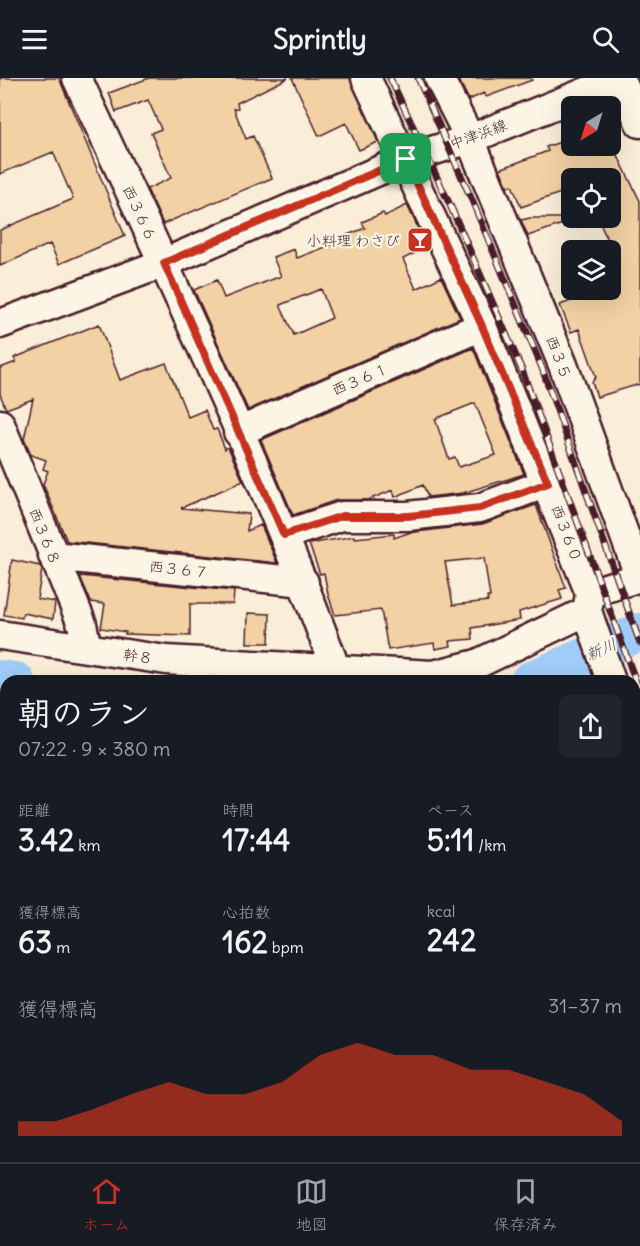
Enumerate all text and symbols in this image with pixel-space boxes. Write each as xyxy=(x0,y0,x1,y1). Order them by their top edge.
text: Sprintly xyxy=(273,22,367,56)
icon: menu xyxy=(18,23,51,56)
icon: search xyxy=(589,23,622,56)
north arrow xyxy=(561,96,621,156)
map controls xyxy=(561,96,621,300)
street label: 中津浜線 xyxy=(447,115,509,153)
pin xyxy=(380,133,431,184)
icon: arrive xyxy=(389,142,422,175)
button: locate xyxy=(561,168,621,228)
street label: 西３６６ xyxy=(119,182,161,244)
bar icon: 小料理 わさび xyxy=(405,225,435,255)
place label: 小料理 わさび xyxy=(306,231,400,250)
button: layers xyxy=(561,240,621,300)
street label: 西３５ xyxy=(542,333,576,381)
street label: 西３６１ xyxy=(329,359,391,399)
street label: 西３６０ xyxy=(547,502,587,564)
street label: 西３６８ xyxy=(25,505,65,567)
street label: 西３６７ xyxy=(148,556,210,582)
water label: 新川 xyxy=(582,633,620,665)
street label: 幹８ xyxy=(122,645,154,667)
text: 朝のラン xyxy=(18,692,150,734)
button: share xyxy=(559,695,622,758)
text: 07:22 · 9 × 380 m xyxy=(18,736,171,761)
text: 距離 xyxy=(18,800,50,820)
text: 時間 xyxy=(222,800,254,820)
text: ペース xyxy=(427,800,474,820)
text: 3.42 xyxy=(18,821,74,859)
text: 17:44 xyxy=(222,821,290,859)
text: 5:11 xyxy=(427,821,475,859)
text: km xyxy=(74,835,100,855)
text: /km xyxy=(475,835,506,855)
text: kcal xyxy=(427,901,455,921)
text: 獲得標高 xyxy=(18,902,82,922)
text: 心拍数 xyxy=(222,902,270,922)
text: 242 xyxy=(427,921,476,959)
text: 63 xyxy=(18,923,52,961)
text: 162 xyxy=(222,923,268,961)
text: m xyxy=(52,937,70,957)
text: bpm xyxy=(268,937,304,957)
text: 31–37 m xyxy=(548,993,622,1018)
text: 獲得標高 xyxy=(18,996,98,1021)
tab: ホーム xyxy=(83,1175,130,1235)
tab: 地図 xyxy=(295,1175,328,1235)
tab: 保存済み xyxy=(493,1175,557,1235)

